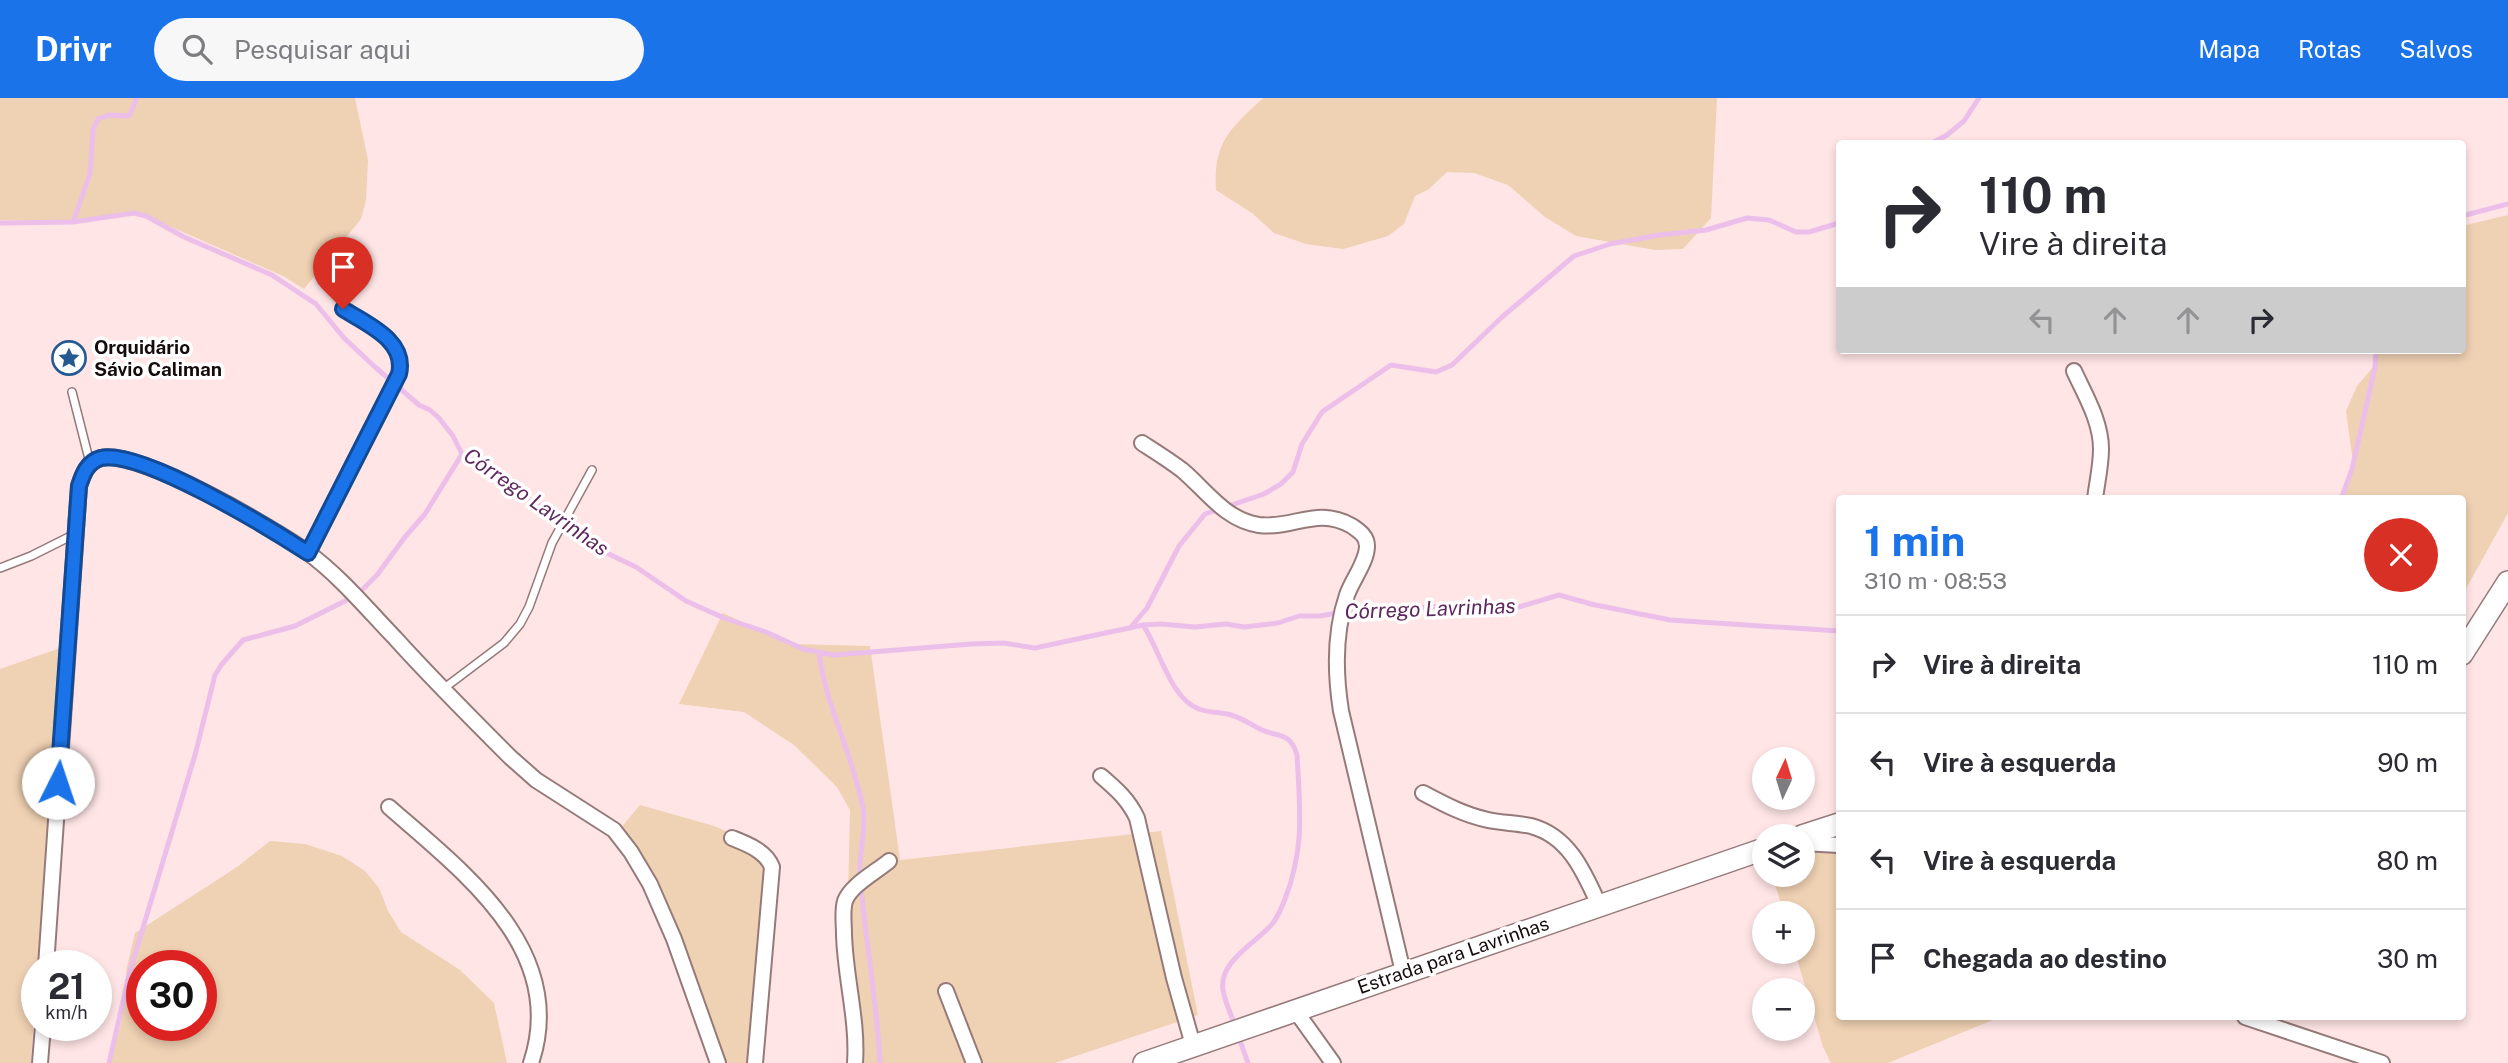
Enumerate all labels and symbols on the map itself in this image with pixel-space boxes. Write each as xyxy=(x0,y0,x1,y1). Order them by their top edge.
pin xyxy=(313,237,373,309)
place label: Orquidário Sávio Caliman xyxy=(94,336,222,380)
place icon: Orquidário Sávio Caliman xyxy=(50,339,88,377)
water label: Córrego Lavrinhas xyxy=(459,442,614,561)
water label: Córrego Lavrinhas xyxy=(1344,593,1516,624)
position arrow xyxy=(21,746,95,820)
north arrow xyxy=(1752,747,1815,810)
street label: Estrada para Lavrinhas xyxy=(1354,912,1552,998)
speed limit sign: 30 xyxy=(126,950,217,1041)

